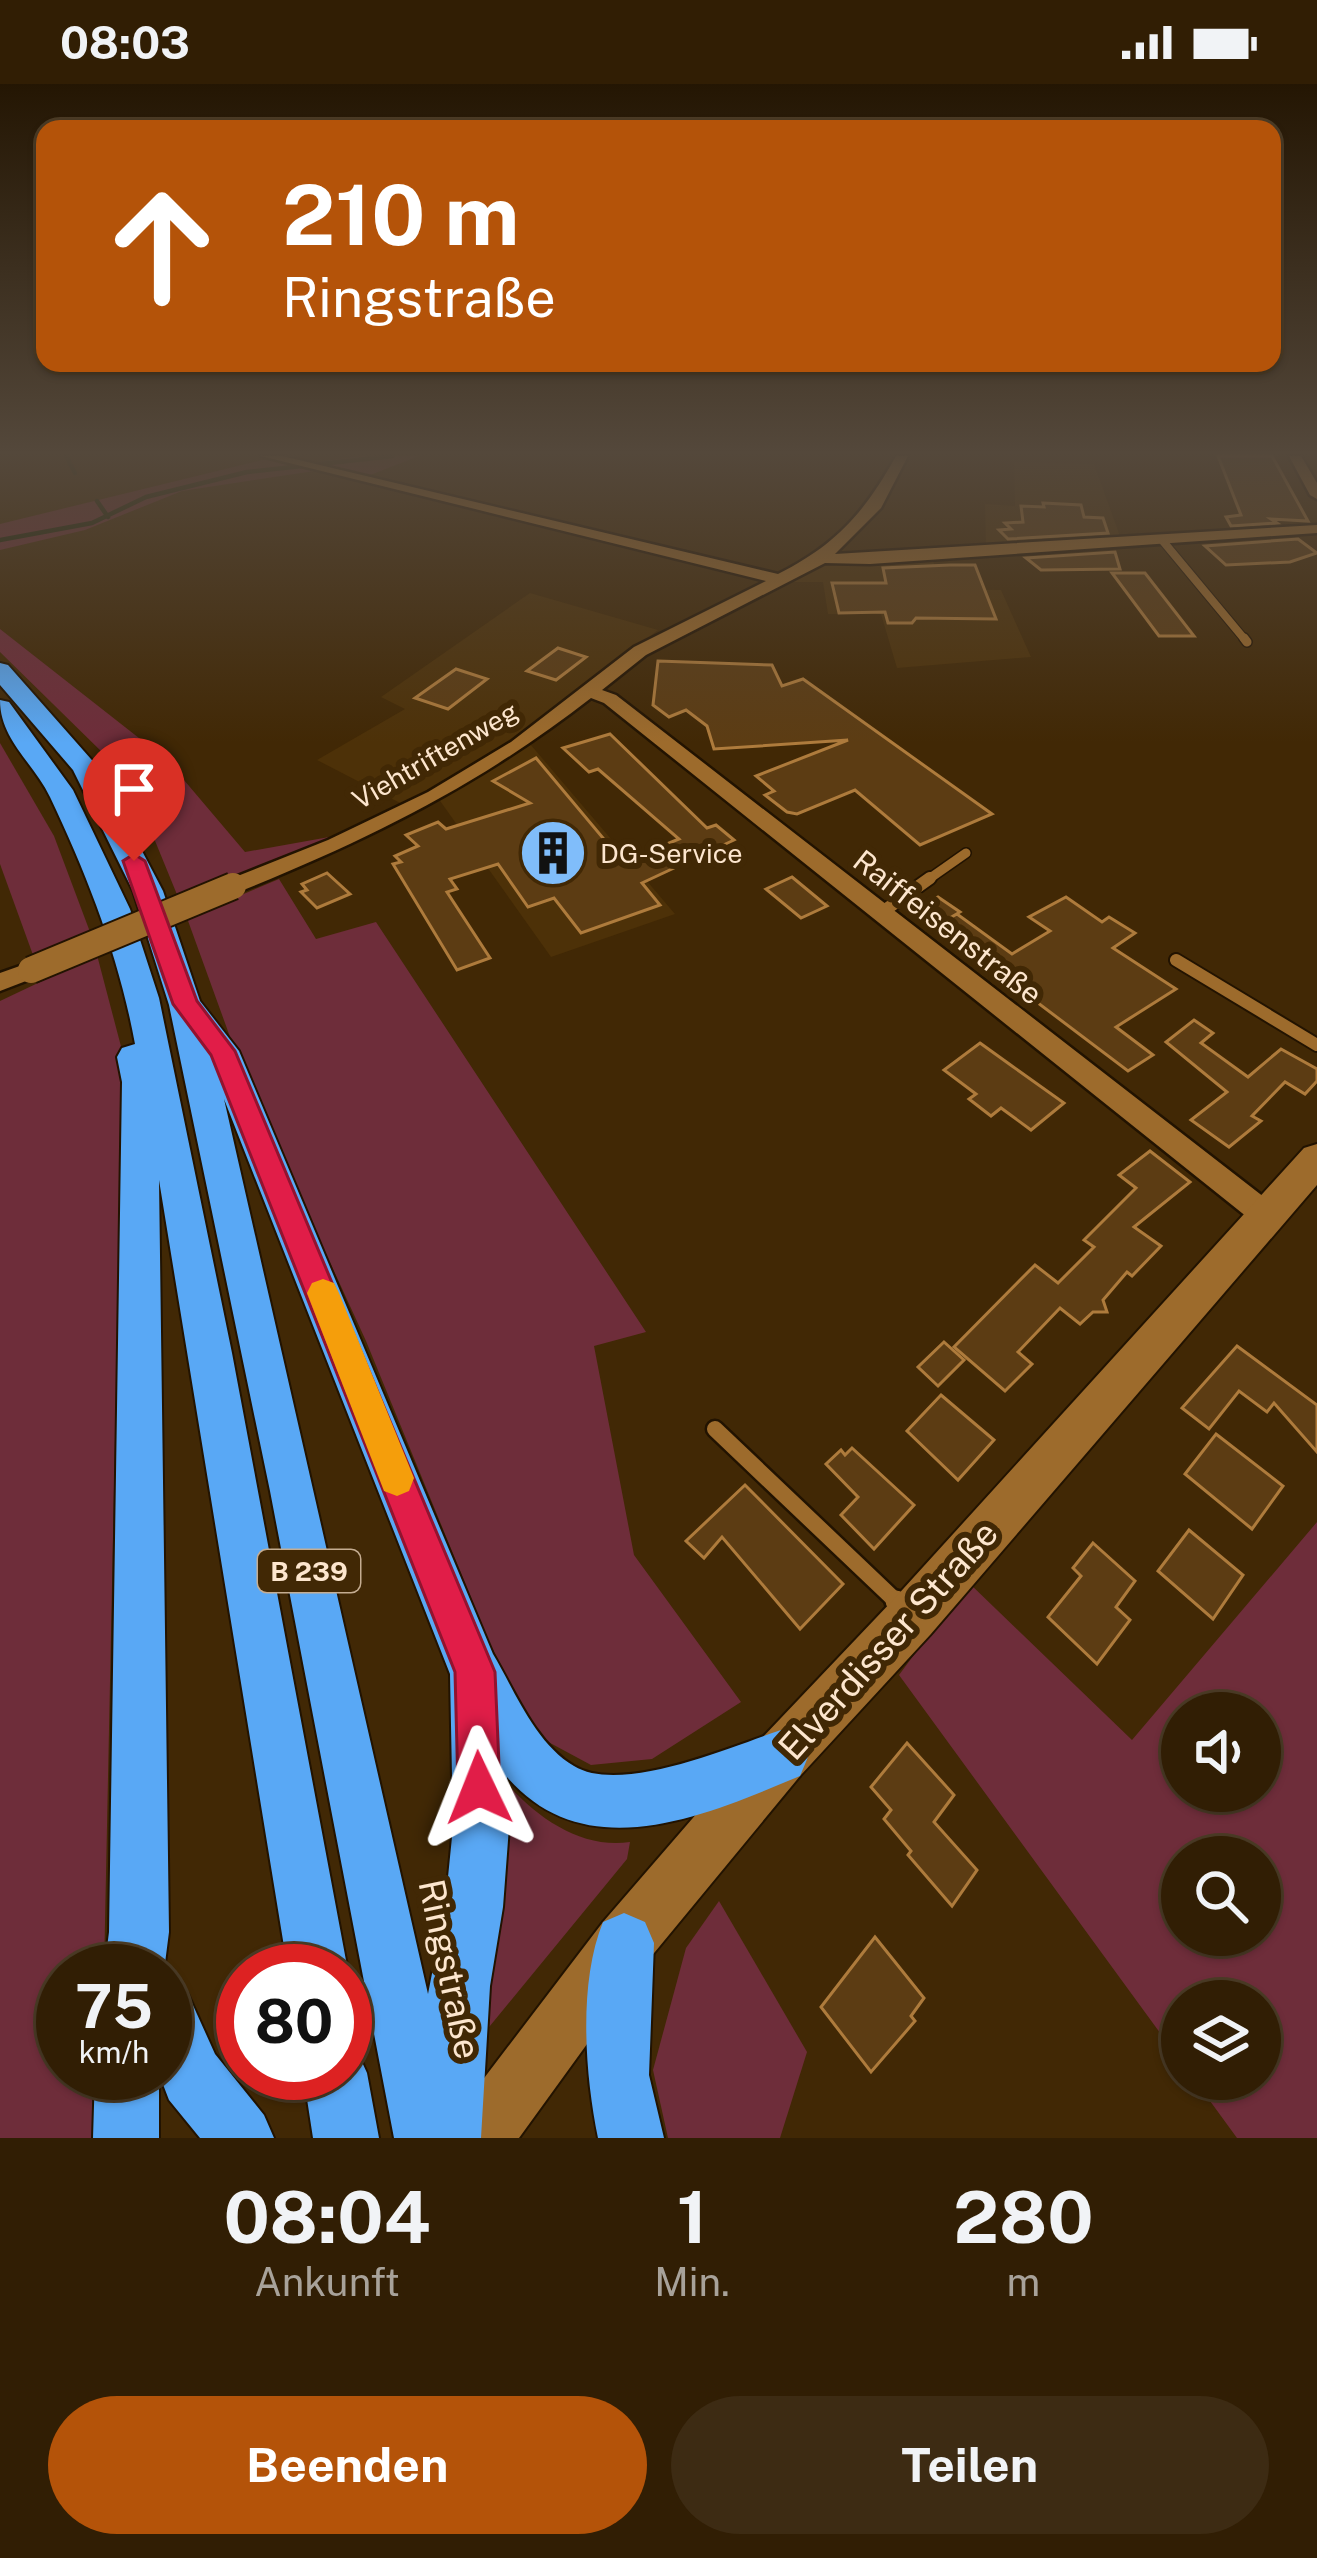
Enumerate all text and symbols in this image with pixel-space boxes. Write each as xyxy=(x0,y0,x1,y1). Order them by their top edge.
text: 08:03 xyxy=(60,16,190,69)
text: 210 m xyxy=(282,165,520,264)
icon: ahead xyxy=(84,168,240,324)
text: Ringstraße xyxy=(282,266,556,329)
street label: Viehtriftenweg xyxy=(346,695,524,815)
pin xyxy=(83,738,185,861)
icon: arrive xyxy=(101,756,167,822)
building icon: DG-Service xyxy=(518,818,588,888)
place label: DG-Service xyxy=(600,837,743,869)
street label: Raiffeisenstraße xyxy=(846,842,1050,1012)
street label: Elverdisser Straße xyxy=(770,1512,1006,1768)
road number: B 239 xyxy=(258,1550,360,1592)
map controls xyxy=(1161,1692,1281,2100)
button: sound xyxy=(1161,1692,1281,1812)
position arrow xyxy=(416,1725,542,1851)
button: search xyxy=(1161,1836,1281,1956)
street label: Ringstraße xyxy=(410,1875,490,2063)
speed limit sign: 80 xyxy=(216,1944,372,2100)
text: 75 xyxy=(75,1971,153,2042)
button: layers xyxy=(1161,1980,1281,2100)
text: km/h xyxy=(79,2034,149,2070)
text: 08:04 xyxy=(223,2175,431,2259)
text: 1 xyxy=(677,2175,707,2259)
text: 280 xyxy=(953,2175,1094,2259)
text: Ankunft xyxy=(254,2259,400,2305)
text: Min. xyxy=(654,2259,730,2305)
text: m xyxy=(1007,2259,1040,2305)
button: Beenden xyxy=(48,2396,647,2534)
button: Teilen xyxy=(671,2396,1269,2534)

